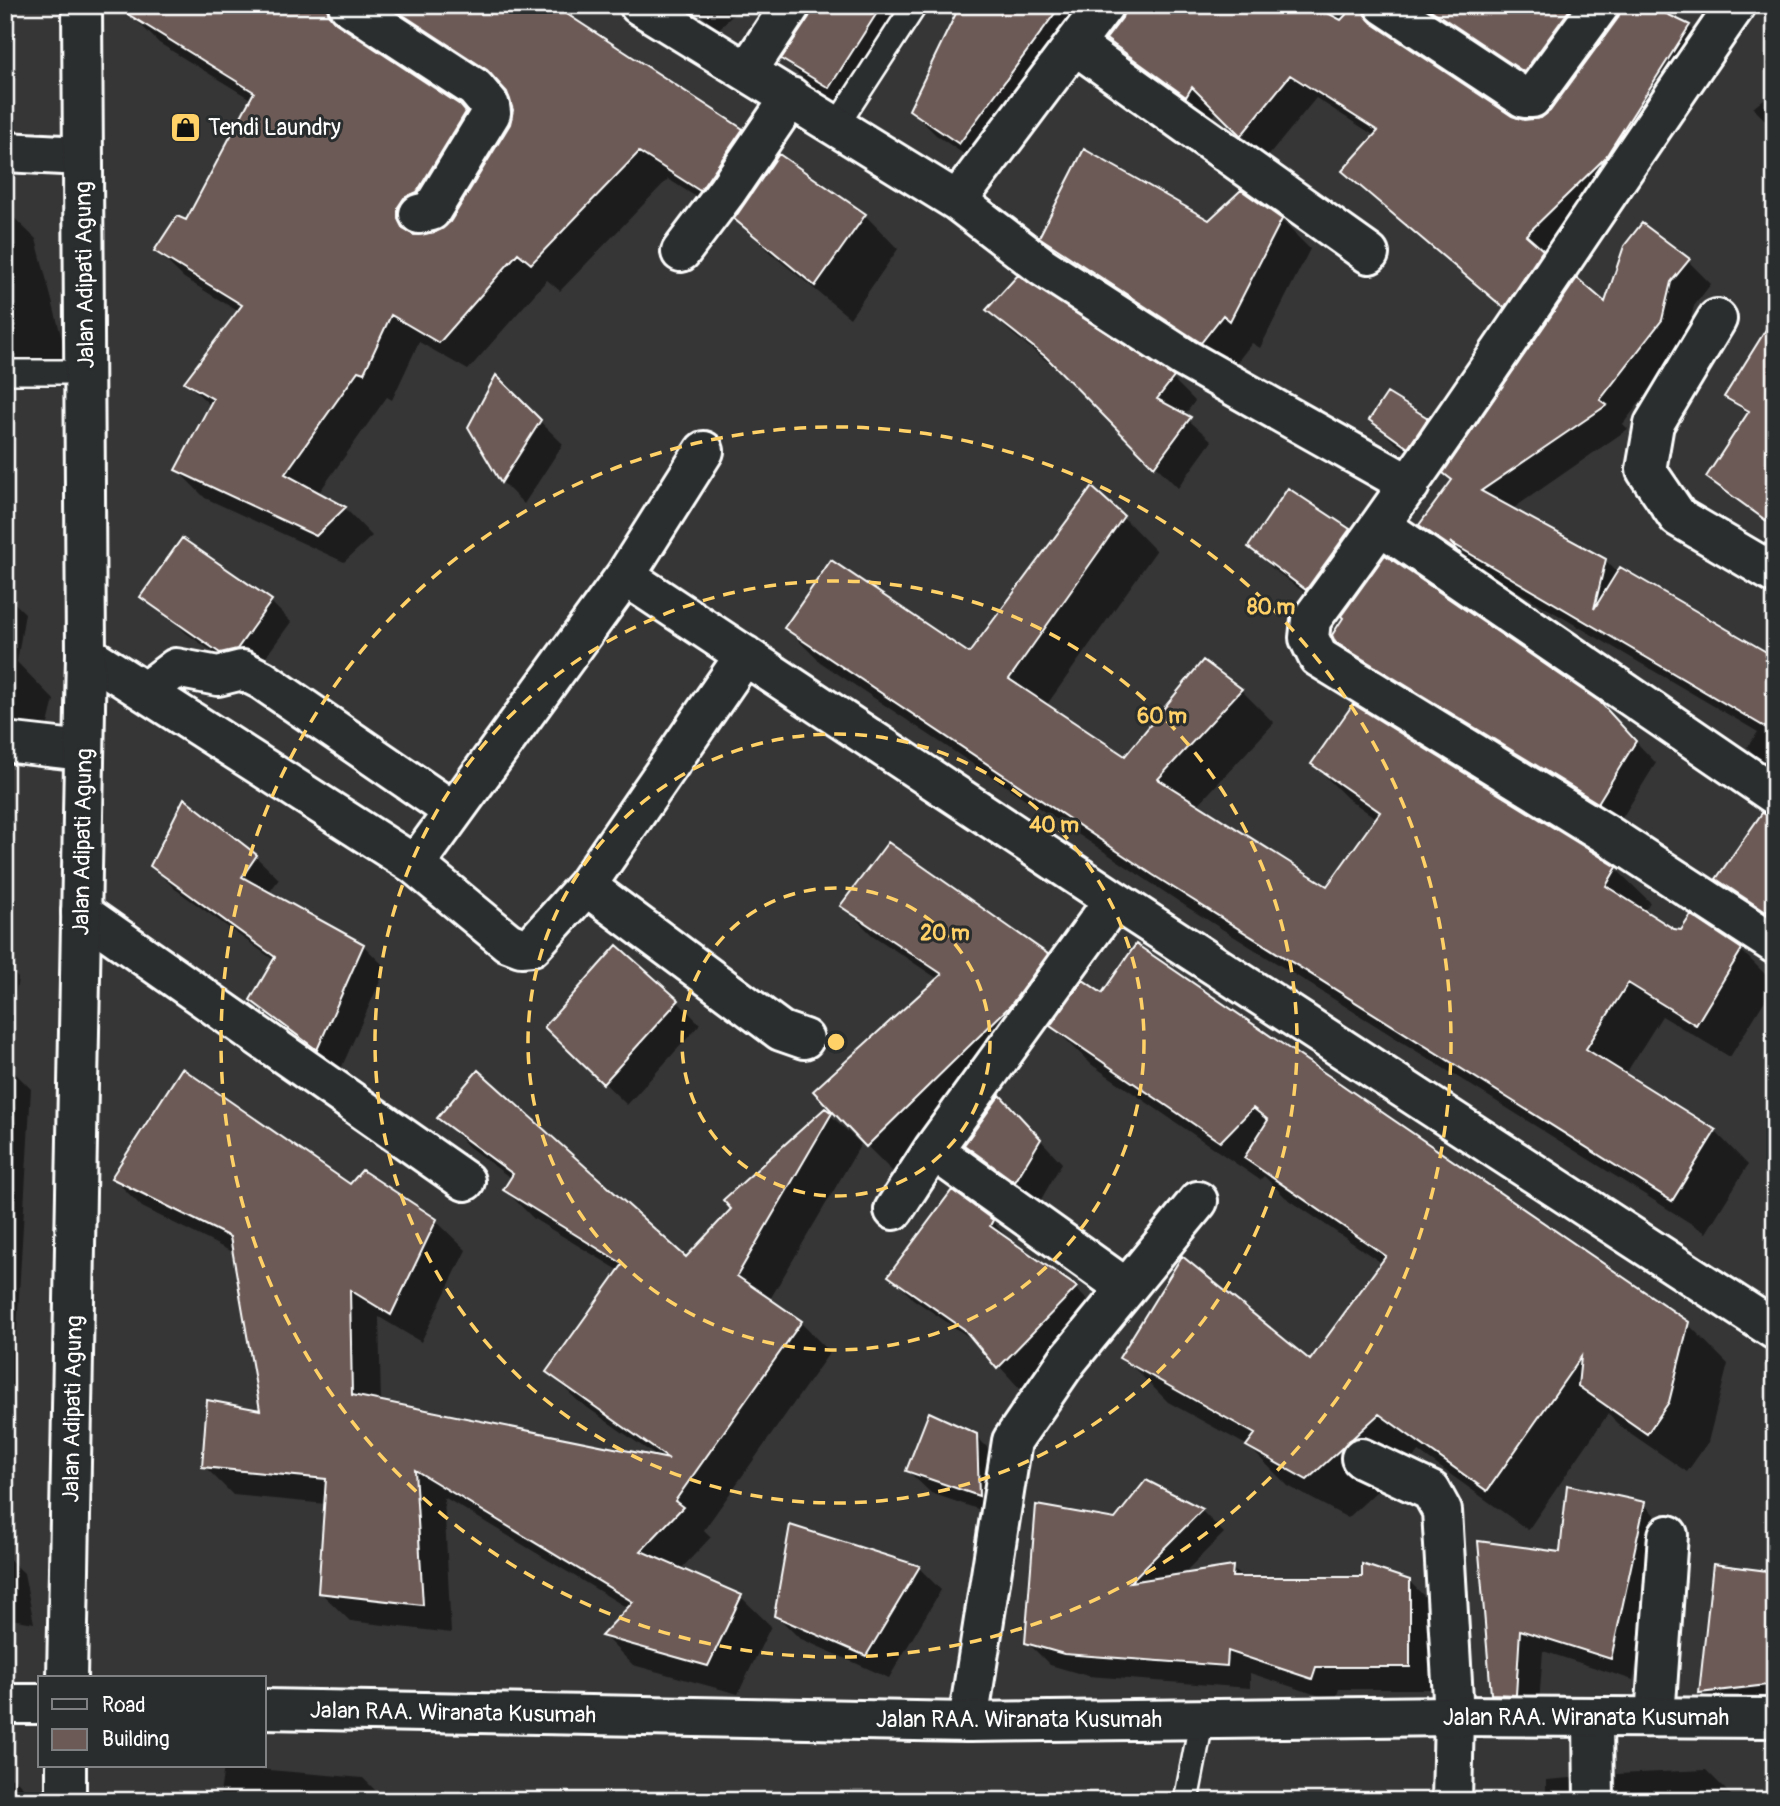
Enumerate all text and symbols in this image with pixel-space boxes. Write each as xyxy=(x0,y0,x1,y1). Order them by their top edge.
shop icon: Tendi Laundry xyxy=(168,110,202,144)
place label: Tendi Laundry xyxy=(208,113,341,142)
street label: Jalan Adipati Agung xyxy=(68,181,101,369)
text: 80 m xyxy=(1247,594,1295,621)
text: 60 m xyxy=(1137,703,1187,730)
street label: Jalan Adipati Agung xyxy=(66,748,99,936)
text: 40 m xyxy=(1029,812,1079,839)
text: 20 m xyxy=(920,920,970,947)
centre of rings xyxy=(824,1030,848,1054)
street label: Jalan Adipati Agung xyxy=(56,1315,89,1503)
legend xyxy=(38,1676,266,1768)
text: Road xyxy=(102,1692,146,1719)
street label: Jalan RAA. Wiranata Kusumah xyxy=(310,1696,596,1729)
street label: Jalan RAA. Wiranata Kusumah xyxy=(1443,1703,1729,1732)
street label: Jalan RAA. Wiranata Kusumah xyxy=(876,1705,1162,1734)
text: Building xyxy=(102,1726,169,1753)

